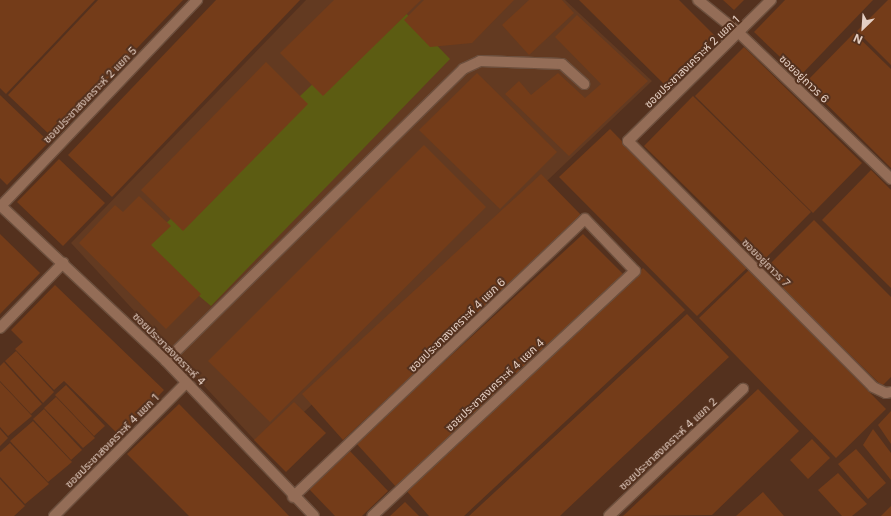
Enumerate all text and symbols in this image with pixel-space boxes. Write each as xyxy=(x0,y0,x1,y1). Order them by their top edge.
north arrow xyxy=(843,8,883,48)
street label: ซอยประชาสงเคราะห์ 2 แยก 1 xyxy=(642,13,742,111)
text: N xyxy=(851,31,865,47)
street label: ซอยประชาสงเคราะห์ 2 แยก 5 xyxy=(40,44,140,146)
street label: ซอยอยู่ถาวร 6 xyxy=(777,52,831,106)
street label: ซอยอยู่ถาวร 7 xyxy=(739,236,793,290)
street label: ซอยประชาสงเคราะห์ 4 แยก 6 xyxy=(406,275,508,375)
street label: ซอยประชาสงเคราะห์ 4 xyxy=(130,310,208,388)
street label: ซอยประชาสงเคราะห์ 4 แยก 4 xyxy=(443,336,547,434)
street label: ซอยประชาสงเคราะห์ 4 แยก 1 xyxy=(62,391,162,491)
street label: ซอยประชาสงเคราะห์ 4 แยก 2 xyxy=(616,395,720,493)

